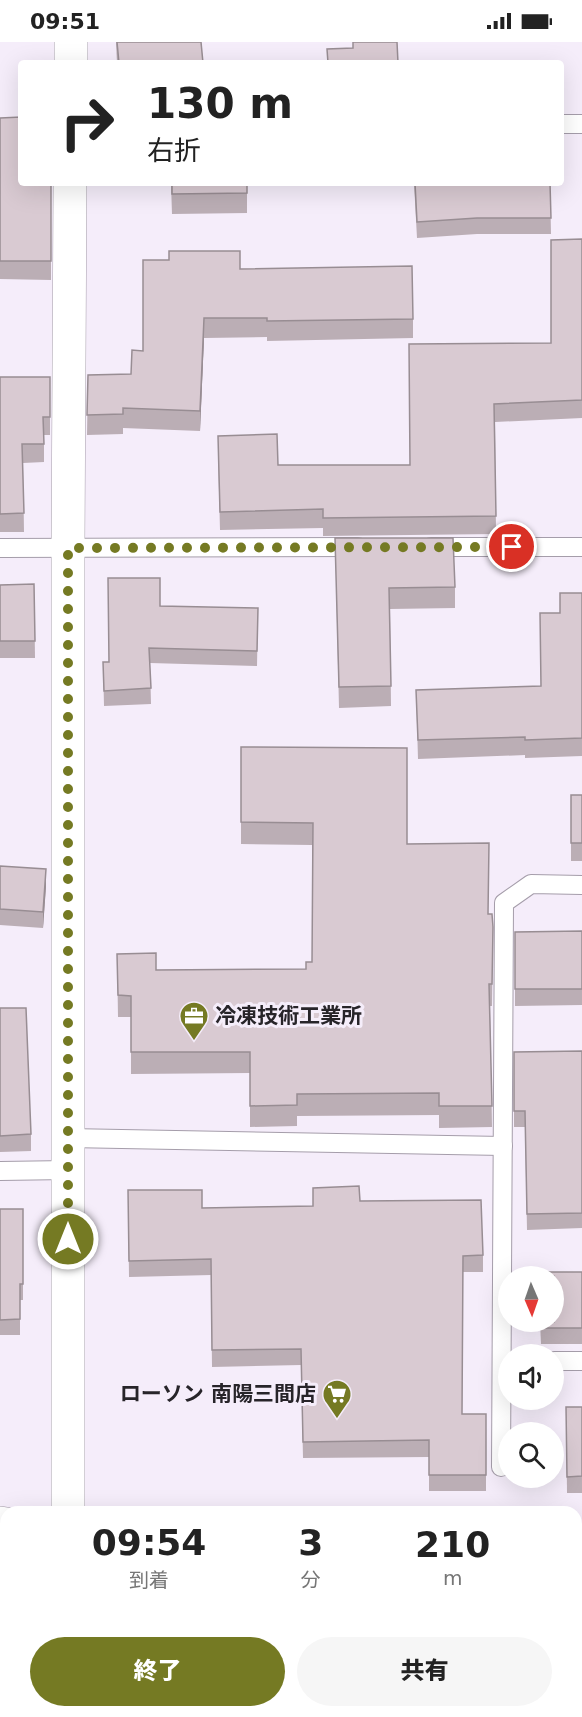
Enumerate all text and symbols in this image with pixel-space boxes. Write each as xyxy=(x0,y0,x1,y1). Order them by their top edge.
text: 09:51 xyxy=(30,9,100,34)
text: 130 m xyxy=(147,79,293,128)
icon: right xyxy=(48,84,126,162)
text: 右折 xyxy=(147,135,201,166)
pin xyxy=(486,521,537,572)
icon: arrive xyxy=(495,530,528,563)
office icon: 冷凍技術工業所 xyxy=(178,1000,210,1042)
place label: 冷凍技術工業所 xyxy=(215,1004,362,1028)
position arrow xyxy=(36,1207,100,1271)
north arrow xyxy=(498,1266,564,1332)
map controls xyxy=(498,1266,564,1488)
button: sound xyxy=(498,1344,564,1410)
supermarket icon: ローソン 南陽三間店 xyxy=(321,1378,353,1420)
place label: ローソン 南陽三間店 xyxy=(120,1382,316,1406)
button: search xyxy=(498,1422,564,1488)
text: 09:54 xyxy=(92,1522,206,1563)
text: 3 xyxy=(298,1522,323,1563)
text: 210 xyxy=(415,1524,490,1565)
text: m xyxy=(443,1566,462,1590)
text: 到着 xyxy=(129,1568,169,1592)
text: 分 xyxy=(301,1568,321,1592)
button: 終了 xyxy=(30,1637,285,1706)
button: 共有 xyxy=(297,1637,552,1706)

